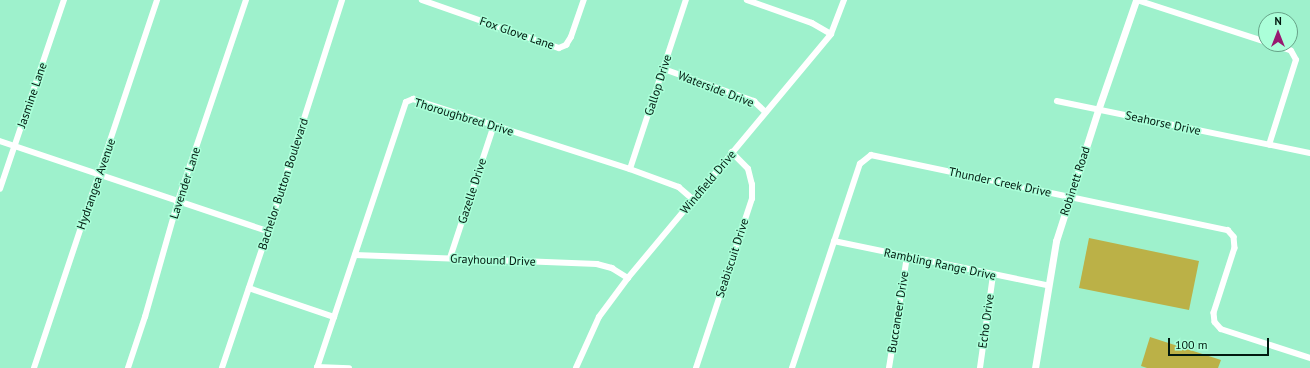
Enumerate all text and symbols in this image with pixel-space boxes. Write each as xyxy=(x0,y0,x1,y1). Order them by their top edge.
north arrow xyxy=(1258,12,1298,52)
street label: Fox Glove Lane xyxy=(478,13,556,53)
text: N xyxy=(1274,14,1282,28)
street label: Gallop Drive xyxy=(641,53,675,117)
street label: Jasmine Lane xyxy=(14,61,50,129)
street label: Waterside Drive xyxy=(676,68,756,110)
street label: Thoroughbred Drive xyxy=(413,95,515,139)
street label: Seahorse Drive xyxy=(1124,108,1202,138)
street label: Bachelor Button Boulevard xyxy=(255,116,311,252)
street label: Hydrangea Avenue xyxy=(74,136,118,232)
street label: Robinett Road xyxy=(1057,144,1093,218)
street label: Lavender Lane xyxy=(167,145,203,221)
street label: Windfield Drive xyxy=(677,147,739,217)
street label: Gazelle Drive xyxy=(455,157,489,225)
street label: Thunder Creek Drive xyxy=(947,164,1053,200)
street label: Seabiscuit Drive xyxy=(712,217,752,299)
street label: Rambling Range Drive xyxy=(883,245,997,283)
street label: Grayhound Drive xyxy=(450,251,536,269)
street label: Buccaneer Drive xyxy=(884,270,912,354)
street label: Echo Drive xyxy=(975,293,997,349)
scale bar xyxy=(1170,330,1271,356)
text: 100 m xyxy=(1175,337,1208,352)

